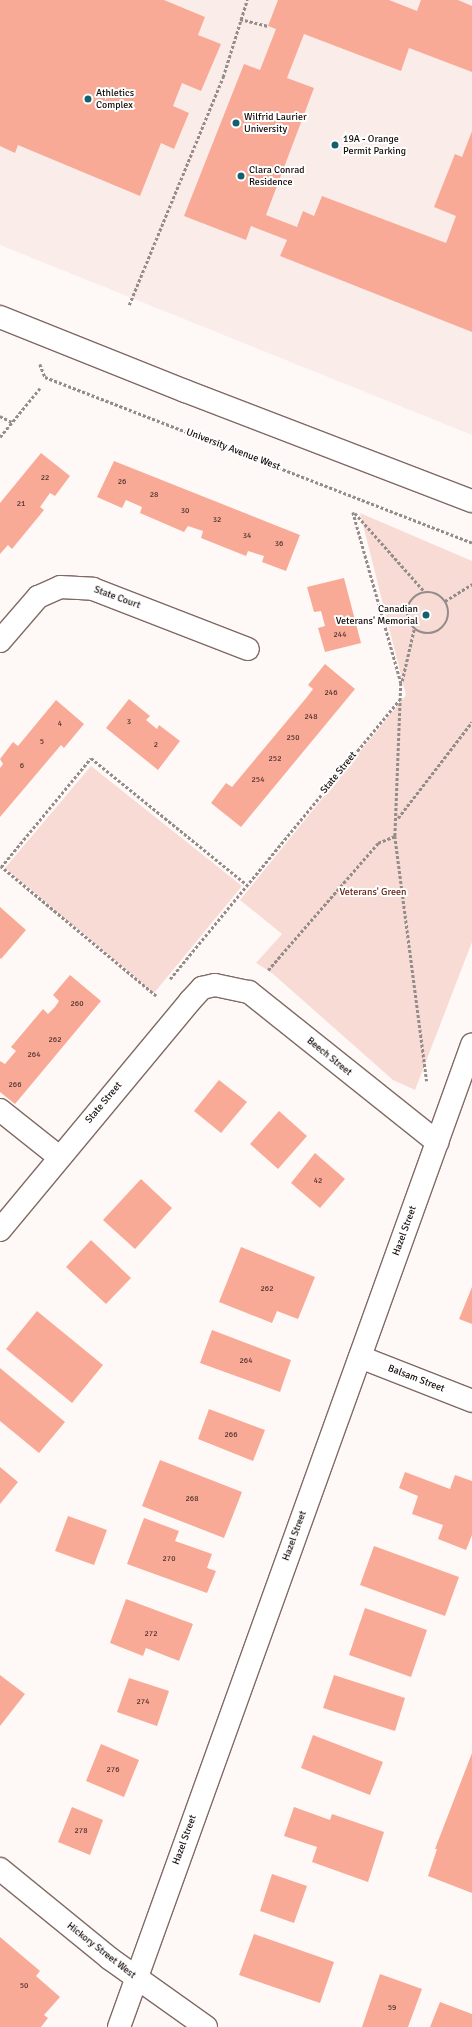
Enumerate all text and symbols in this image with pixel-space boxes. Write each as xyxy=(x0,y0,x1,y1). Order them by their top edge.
place label: Athletics Complex xyxy=(96,87,134,110)
marker: Athletics Complex xyxy=(83,94,93,104)
place label: Wilfrid Laurier University xyxy=(244,111,307,134)
marker: Wilfrid Laurier University xyxy=(231,118,241,128)
place label: 19A - Orange Permit Parking xyxy=(343,133,406,156)
marker: 19A - Orange Permit Parking xyxy=(330,140,340,150)
place label: Clara Conrad Residence xyxy=(249,164,304,188)
marker: Clara Conrad Residence xyxy=(236,171,246,181)
street label: University Avenue West xyxy=(184,427,282,473)
house number: 22 xyxy=(41,473,49,483)
house number: 26 xyxy=(118,477,126,487)
house number: 28 xyxy=(150,490,158,500)
house number: 21 xyxy=(17,499,25,509)
house number: 30 xyxy=(181,506,189,516)
house number: 32 xyxy=(213,515,221,525)
house number: 34 xyxy=(243,531,251,541)
house number: 36 xyxy=(275,539,283,549)
street label: State Court xyxy=(92,584,142,612)
place label: Canadian Veterans' Memorial xyxy=(336,603,418,626)
marker: Canadian Veterans' Memorial xyxy=(421,610,431,620)
house number: 244 xyxy=(334,630,346,640)
house number: 246 xyxy=(325,688,337,698)
house number: 248 xyxy=(305,712,317,722)
house number: 3 xyxy=(127,717,131,727)
house number: 4 xyxy=(58,719,62,729)
house number: 250 xyxy=(287,733,299,743)
house number: 5 xyxy=(40,737,44,747)
house number: 2 xyxy=(154,740,158,750)
street label: State Street xyxy=(318,750,360,796)
house number: 252 xyxy=(269,754,281,764)
house number: 6 xyxy=(20,761,24,771)
house number: 254 xyxy=(252,775,264,785)
park label: Veterans' Green xyxy=(340,887,406,899)
house number: 260 xyxy=(71,999,83,1009)
house number: 262 xyxy=(49,1035,61,1045)
street label: Beech Street xyxy=(304,1035,354,1079)
house number: 264 xyxy=(28,1050,40,1060)
house number: 266 xyxy=(9,1080,21,1090)
street label: State Street xyxy=(83,1080,125,1126)
house number: 42 xyxy=(314,1176,322,1186)
street label: Hazel Street xyxy=(390,1204,420,1258)
house number: 262 xyxy=(261,1284,273,1294)
house number: 264 xyxy=(240,1356,252,1366)
street label: Balsam Street xyxy=(386,1363,446,1395)
house number: 266 xyxy=(225,1430,237,1440)
house number: 268 xyxy=(186,1494,198,1504)
street label: Hazel Street xyxy=(280,1509,310,1563)
house number: 270 xyxy=(163,1554,175,1564)
house number: 272 xyxy=(145,1629,157,1639)
house number: 274 xyxy=(137,1697,149,1707)
house number: 276 xyxy=(107,1765,119,1775)
street label: Hazel Street xyxy=(170,1813,200,1867)
house number: 278 xyxy=(75,1826,87,1836)
street label: Hickory Street West xyxy=(64,1920,138,1982)
house number: 50 xyxy=(20,1981,28,1991)
house number: 59 xyxy=(388,2003,396,2013)

